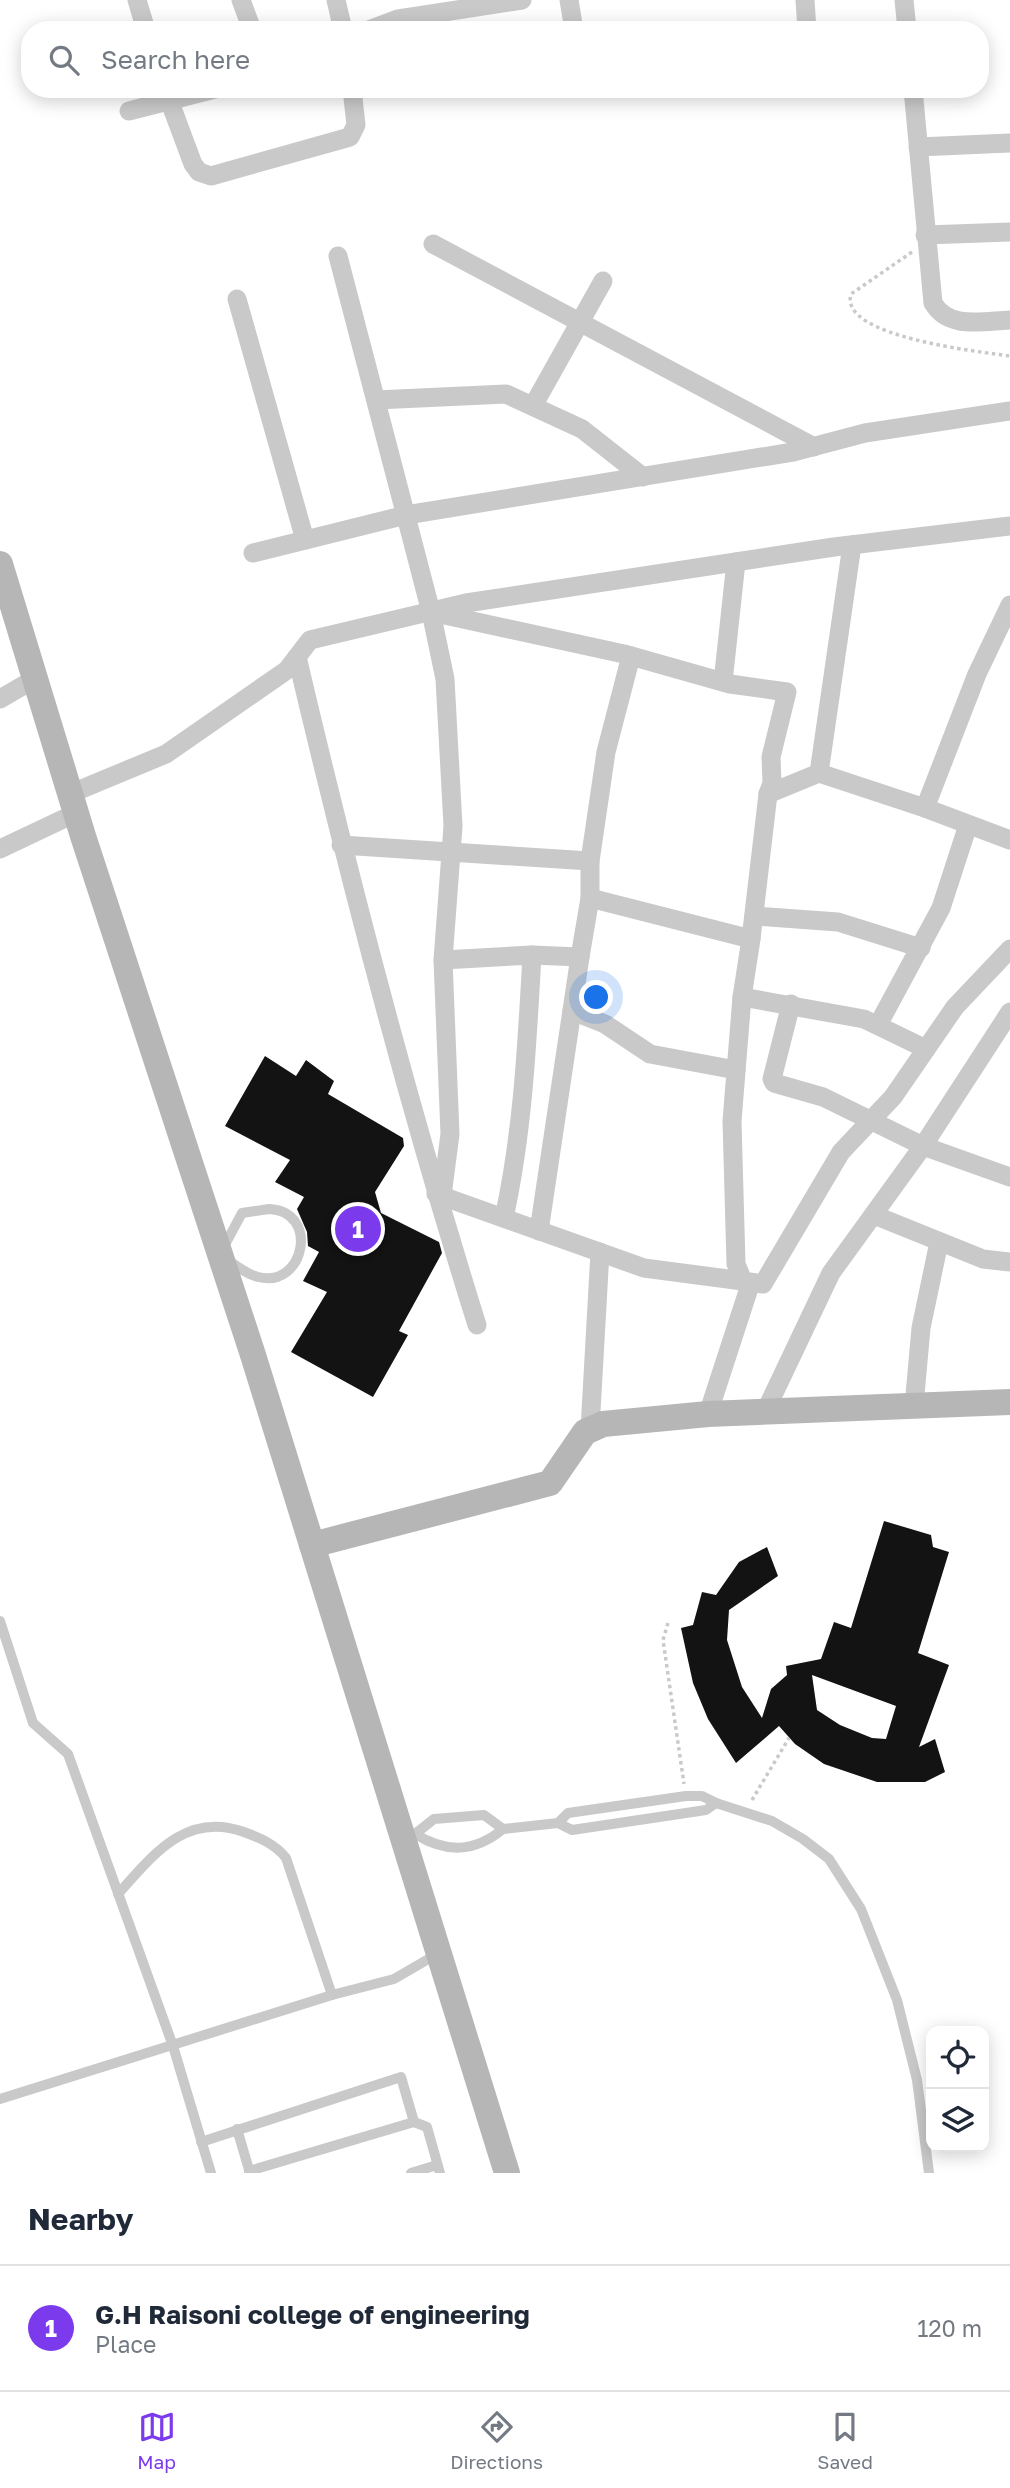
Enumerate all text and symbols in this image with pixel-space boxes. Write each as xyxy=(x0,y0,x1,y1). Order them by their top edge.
search box xyxy=(21,21,989,98)
icon: search xyxy=(45,41,83,79)
text: Search here xyxy=(101,44,250,75)
your location xyxy=(579,980,613,1014)
pin: 1 xyxy=(335,1203,381,1255)
map controls xyxy=(926,2026,989,2152)
button: locate xyxy=(926,2026,989,2089)
button: layers xyxy=(926,2089,989,2152)
text: Nearby xyxy=(28,2201,133,2237)
text: G.H Raisoni college of engineering xyxy=(95,2299,530,2330)
text: 1 xyxy=(45,2314,57,2342)
text: 120 m xyxy=(917,2314,982,2342)
text: Place xyxy=(95,2330,156,2358)
tab: Map xyxy=(137,2408,176,2473)
tab: Directions xyxy=(450,2408,543,2473)
tab: Saved xyxy=(817,2408,873,2473)

